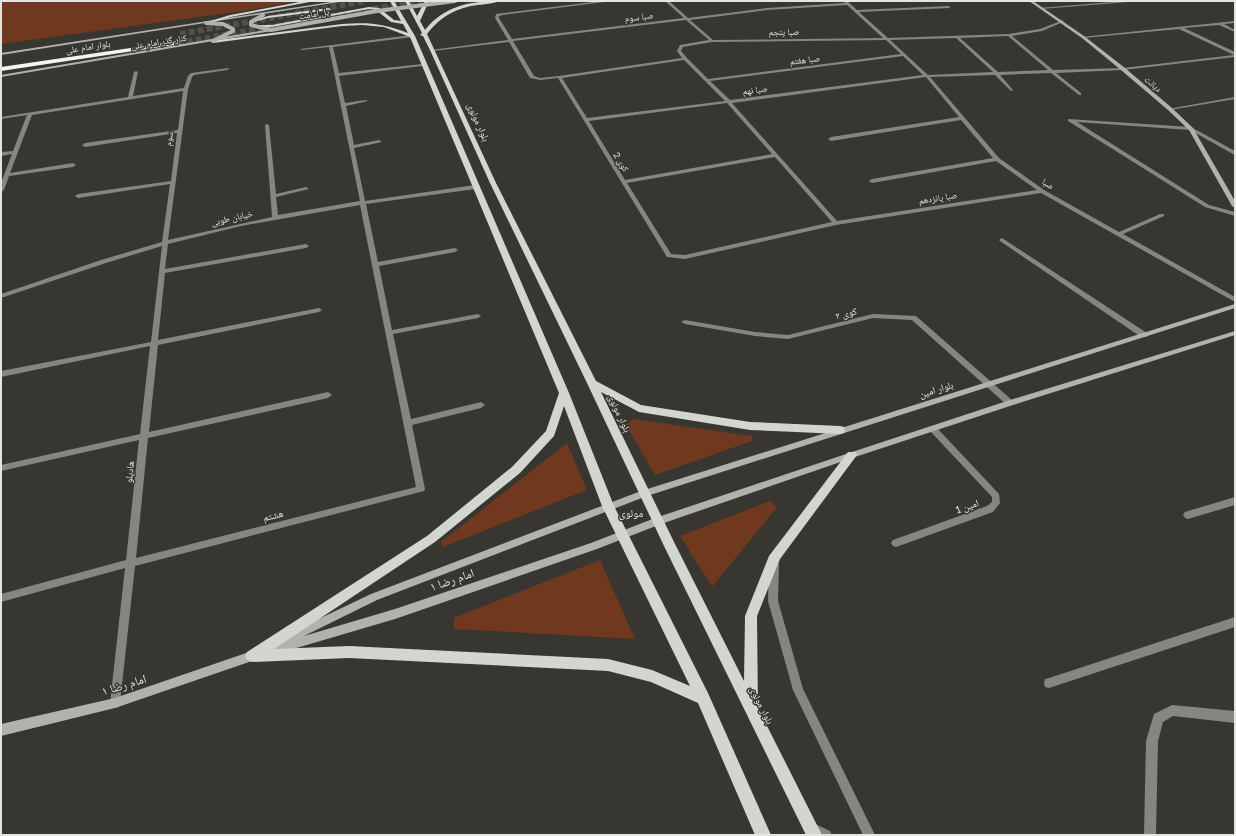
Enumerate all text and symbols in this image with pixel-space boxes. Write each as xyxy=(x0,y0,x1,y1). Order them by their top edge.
street label: پل امامت xyxy=(298,5,330,23)
street label: صبا سوم xyxy=(624,9,654,26)
street label: صبا پنجم xyxy=(769,26,799,38)
street label: کنار گذر امام علی xyxy=(130,32,188,53)
street label: بلوار امام علی xyxy=(65,37,112,57)
street label: صبا هفتم xyxy=(789,52,821,68)
street label: دیانت xyxy=(1142,73,1164,94)
street label: صبا نهم xyxy=(742,83,768,97)
street label: بلوار مولوی xyxy=(464,101,493,144)
street label: سوم xyxy=(162,131,177,147)
street label: کوی 2 xyxy=(611,150,632,174)
street label: صبا xyxy=(1040,176,1056,192)
street label: صبا پانزدهم xyxy=(918,189,958,207)
street label: خیابان طوبی xyxy=(210,207,254,228)
street label: کوی ۲ xyxy=(834,305,858,322)
street label: بلوار امین xyxy=(918,378,955,401)
street label: بلوار مولوی xyxy=(605,392,634,435)
street label: هادیلو xyxy=(122,460,136,484)
street label: امین 1 xyxy=(954,496,981,517)
district label: مولوی xyxy=(619,506,643,520)
street label: هشتم xyxy=(262,507,285,525)
street label: امام رضا ۱ xyxy=(428,565,476,595)
street label: امام رضا ۱ xyxy=(100,671,148,699)
street label: بلوار مولوی xyxy=(746,684,777,727)

